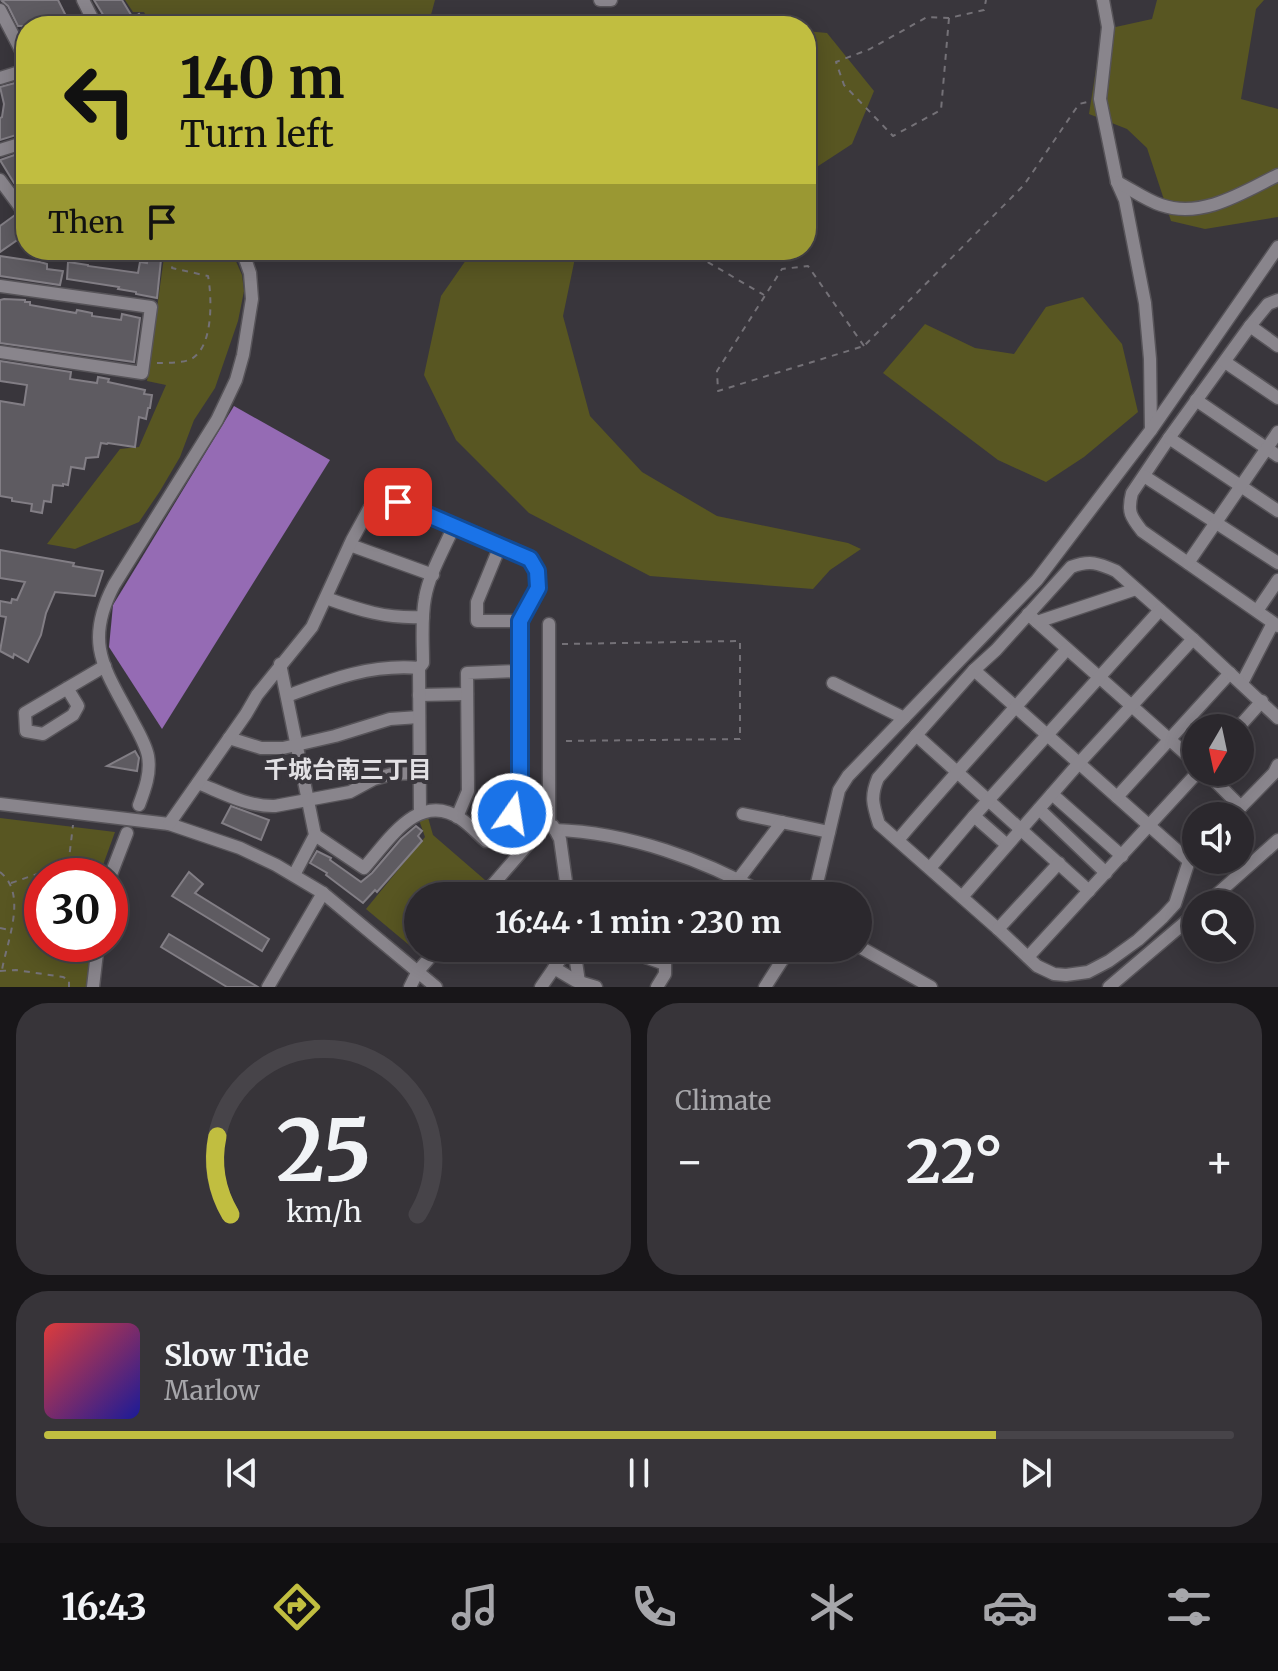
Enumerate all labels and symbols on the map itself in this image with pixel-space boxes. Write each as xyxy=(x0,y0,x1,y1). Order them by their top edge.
pin xyxy=(364,468,432,536)
north arrow xyxy=(1182,714,1254,786)
district label: 千城台南三丁目 xyxy=(264,754,432,785)
position arrow xyxy=(470,772,554,856)
speed limit sign: 30 xyxy=(24,858,128,962)

